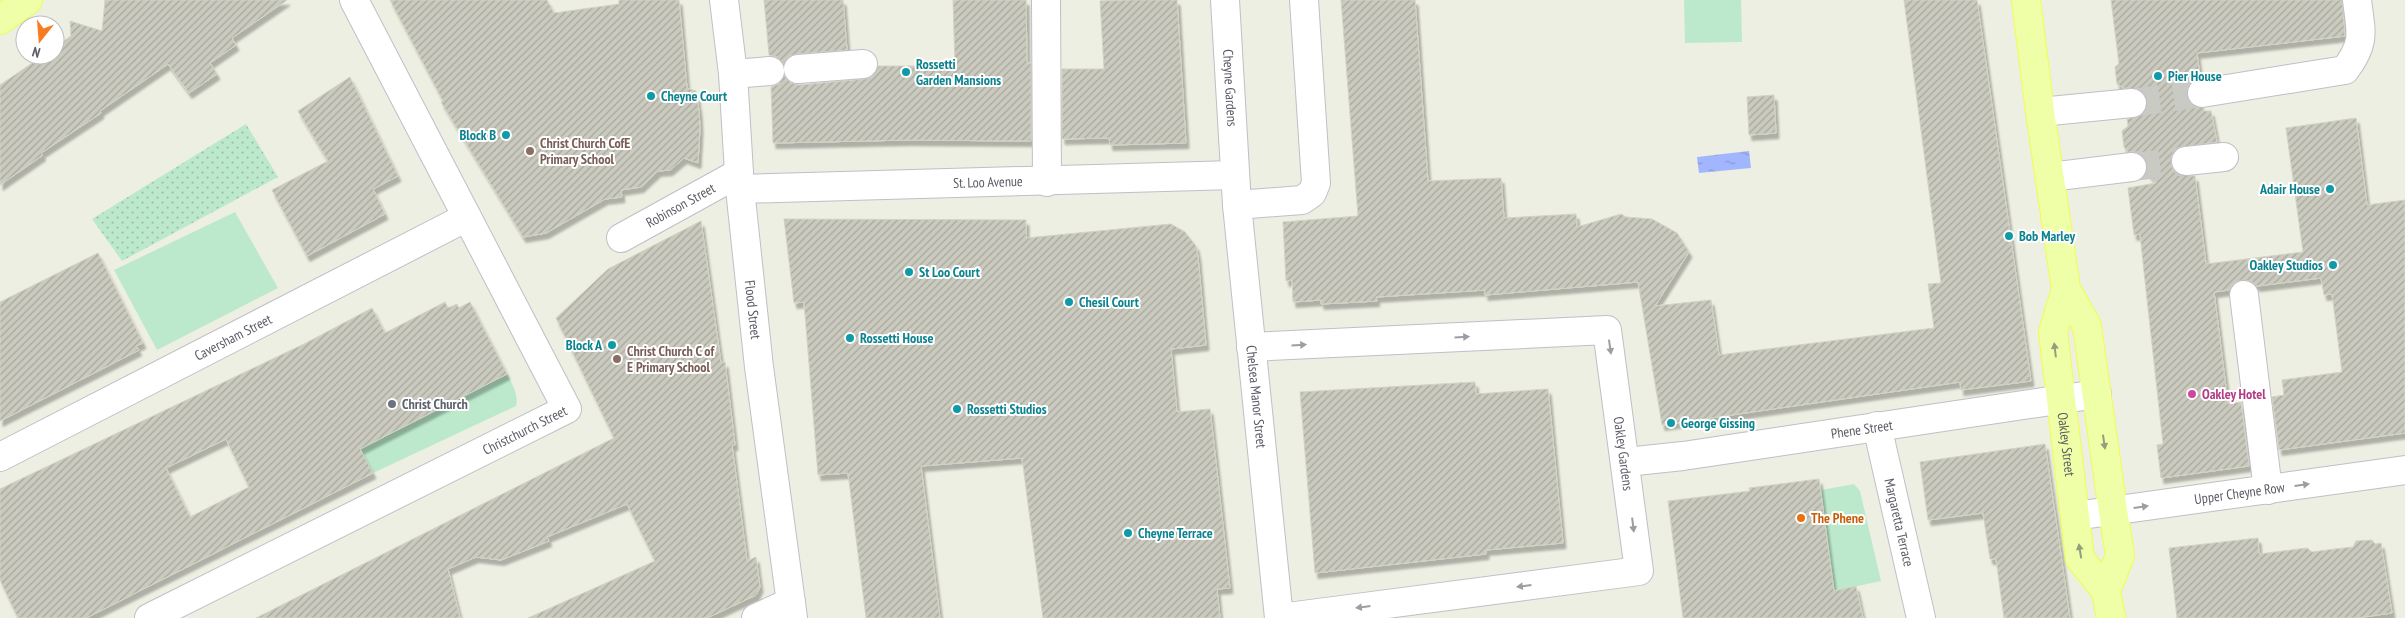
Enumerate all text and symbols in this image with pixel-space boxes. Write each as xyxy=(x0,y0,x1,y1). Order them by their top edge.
north arrow xyxy=(15,15,65,65)
text: N xyxy=(30,43,42,62)
street label: Cheyne Gardens xyxy=(1219,49,1241,127)
place label: Rossetti Garden Mansions xyxy=(916,55,1001,89)
marker: Rossetti Garden Mansions xyxy=(900,66,912,78)
place label: Pier House xyxy=(2168,67,2222,85)
marker: Pier House xyxy=(2152,70,2164,82)
place label: Cheyne Court xyxy=(661,87,727,105)
marker: Cheyne Court xyxy=(645,90,657,102)
place label: Block B xyxy=(459,126,496,144)
marker: Block B xyxy=(500,129,512,141)
place label: Christ Church CofE Primary School xyxy=(540,134,630,168)
marker: Christ Church CofE Primary School xyxy=(524,145,536,157)
street label: St. Loo Avenue xyxy=(953,172,1023,192)
street label: Robinson Street xyxy=(643,179,719,232)
place label: Adair House xyxy=(2259,180,2320,198)
marker: Adair House xyxy=(2324,183,2336,195)
place label: Bob Marley xyxy=(2019,227,2076,245)
marker: Bob Marley xyxy=(2003,230,2015,242)
place label: Oakley Studios xyxy=(2249,256,2323,274)
marker: Oakley Studios xyxy=(2327,259,2339,271)
place label: St Loo Court xyxy=(919,263,980,281)
marker: St Loo Court xyxy=(903,266,915,278)
street label: Flood Street xyxy=(741,279,765,340)
place label: Chesil Court xyxy=(1079,293,1139,311)
marker: Chesil Court xyxy=(1063,296,1075,308)
street label: Caversham Street xyxy=(191,310,275,365)
place label: Rossetti House xyxy=(860,329,933,347)
marker: Rossetti House xyxy=(844,332,856,344)
one-way arrow xyxy=(1454,333,1470,341)
place label: Block A xyxy=(566,336,603,354)
marker: Block A xyxy=(606,339,618,351)
one-way arrow xyxy=(1606,339,1614,355)
one-way arrow xyxy=(1292,341,1308,349)
place label: Christ Church C of E Primary School xyxy=(627,342,715,376)
one-way arrow xyxy=(2051,342,2059,358)
street label: Chelsea Manor Street xyxy=(1242,344,1271,449)
marker: Christ Church C of E Primary School xyxy=(611,353,623,365)
place label: Oakley Hotel xyxy=(2202,385,2266,403)
marker: Oakley Hotel xyxy=(2186,388,2198,400)
place label: Christ Church xyxy=(402,395,468,413)
marker: Christ Church xyxy=(386,398,398,410)
place label: Rossetti Studios xyxy=(967,400,1047,418)
street label: Christchurch Street xyxy=(479,401,570,459)
marker: Rossetti Studios xyxy=(951,403,963,415)
street label: Oakley Street xyxy=(2054,411,2079,477)
place label: George Gissing xyxy=(1681,414,1755,432)
street label: Oakley Gardens xyxy=(1610,415,1637,492)
street label: Phene Street xyxy=(1830,416,1894,443)
marker: George Gissing xyxy=(1665,417,1677,429)
one-way arrow xyxy=(2100,434,2108,450)
street label: Margaretta Terrace xyxy=(1880,477,1918,569)
street label: Upper Cheyne Row xyxy=(2193,478,2286,508)
one-way arrow xyxy=(2294,481,2310,489)
one-way arrow xyxy=(2133,503,2149,511)
place label: The Phene xyxy=(1811,509,1864,527)
marker: The Phene xyxy=(1795,512,1807,524)
one-way arrow xyxy=(1629,517,1637,533)
place label: Cheyne Terrace xyxy=(1138,524,1213,542)
marker: Cheyne Terrace xyxy=(1122,527,1134,539)
one-way arrow xyxy=(2075,543,2083,559)
one-way arrow xyxy=(1516,582,1532,590)
one-way arrow xyxy=(1355,603,1371,611)

